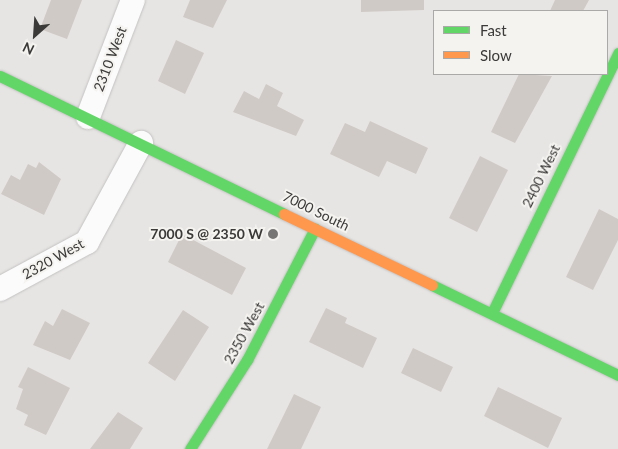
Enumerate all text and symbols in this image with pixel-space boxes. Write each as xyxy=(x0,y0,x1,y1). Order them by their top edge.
north arrow xyxy=(10,10,60,60)
legend xyxy=(433,10,608,75)
text: Fast xyxy=(480,21,507,39)
street label: 2310 West xyxy=(90,24,130,94)
text: N xyxy=(20,39,37,59)
text: Slow xyxy=(480,46,512,64)
street label: 2400 West xyxy=(518,142,564,210)
street label: 7000 South xyxy=(280,188,352,234)
place label: 7000 S @ 2350 W xyxy=(150,226,263,242)
marker: 7000 S @ 2350 W xyxy=(267,228,279,240)
street label: 2320 West xyxy=(19,235,87,283)
street label: 2350 West xyxy=(220,299,268,367)

